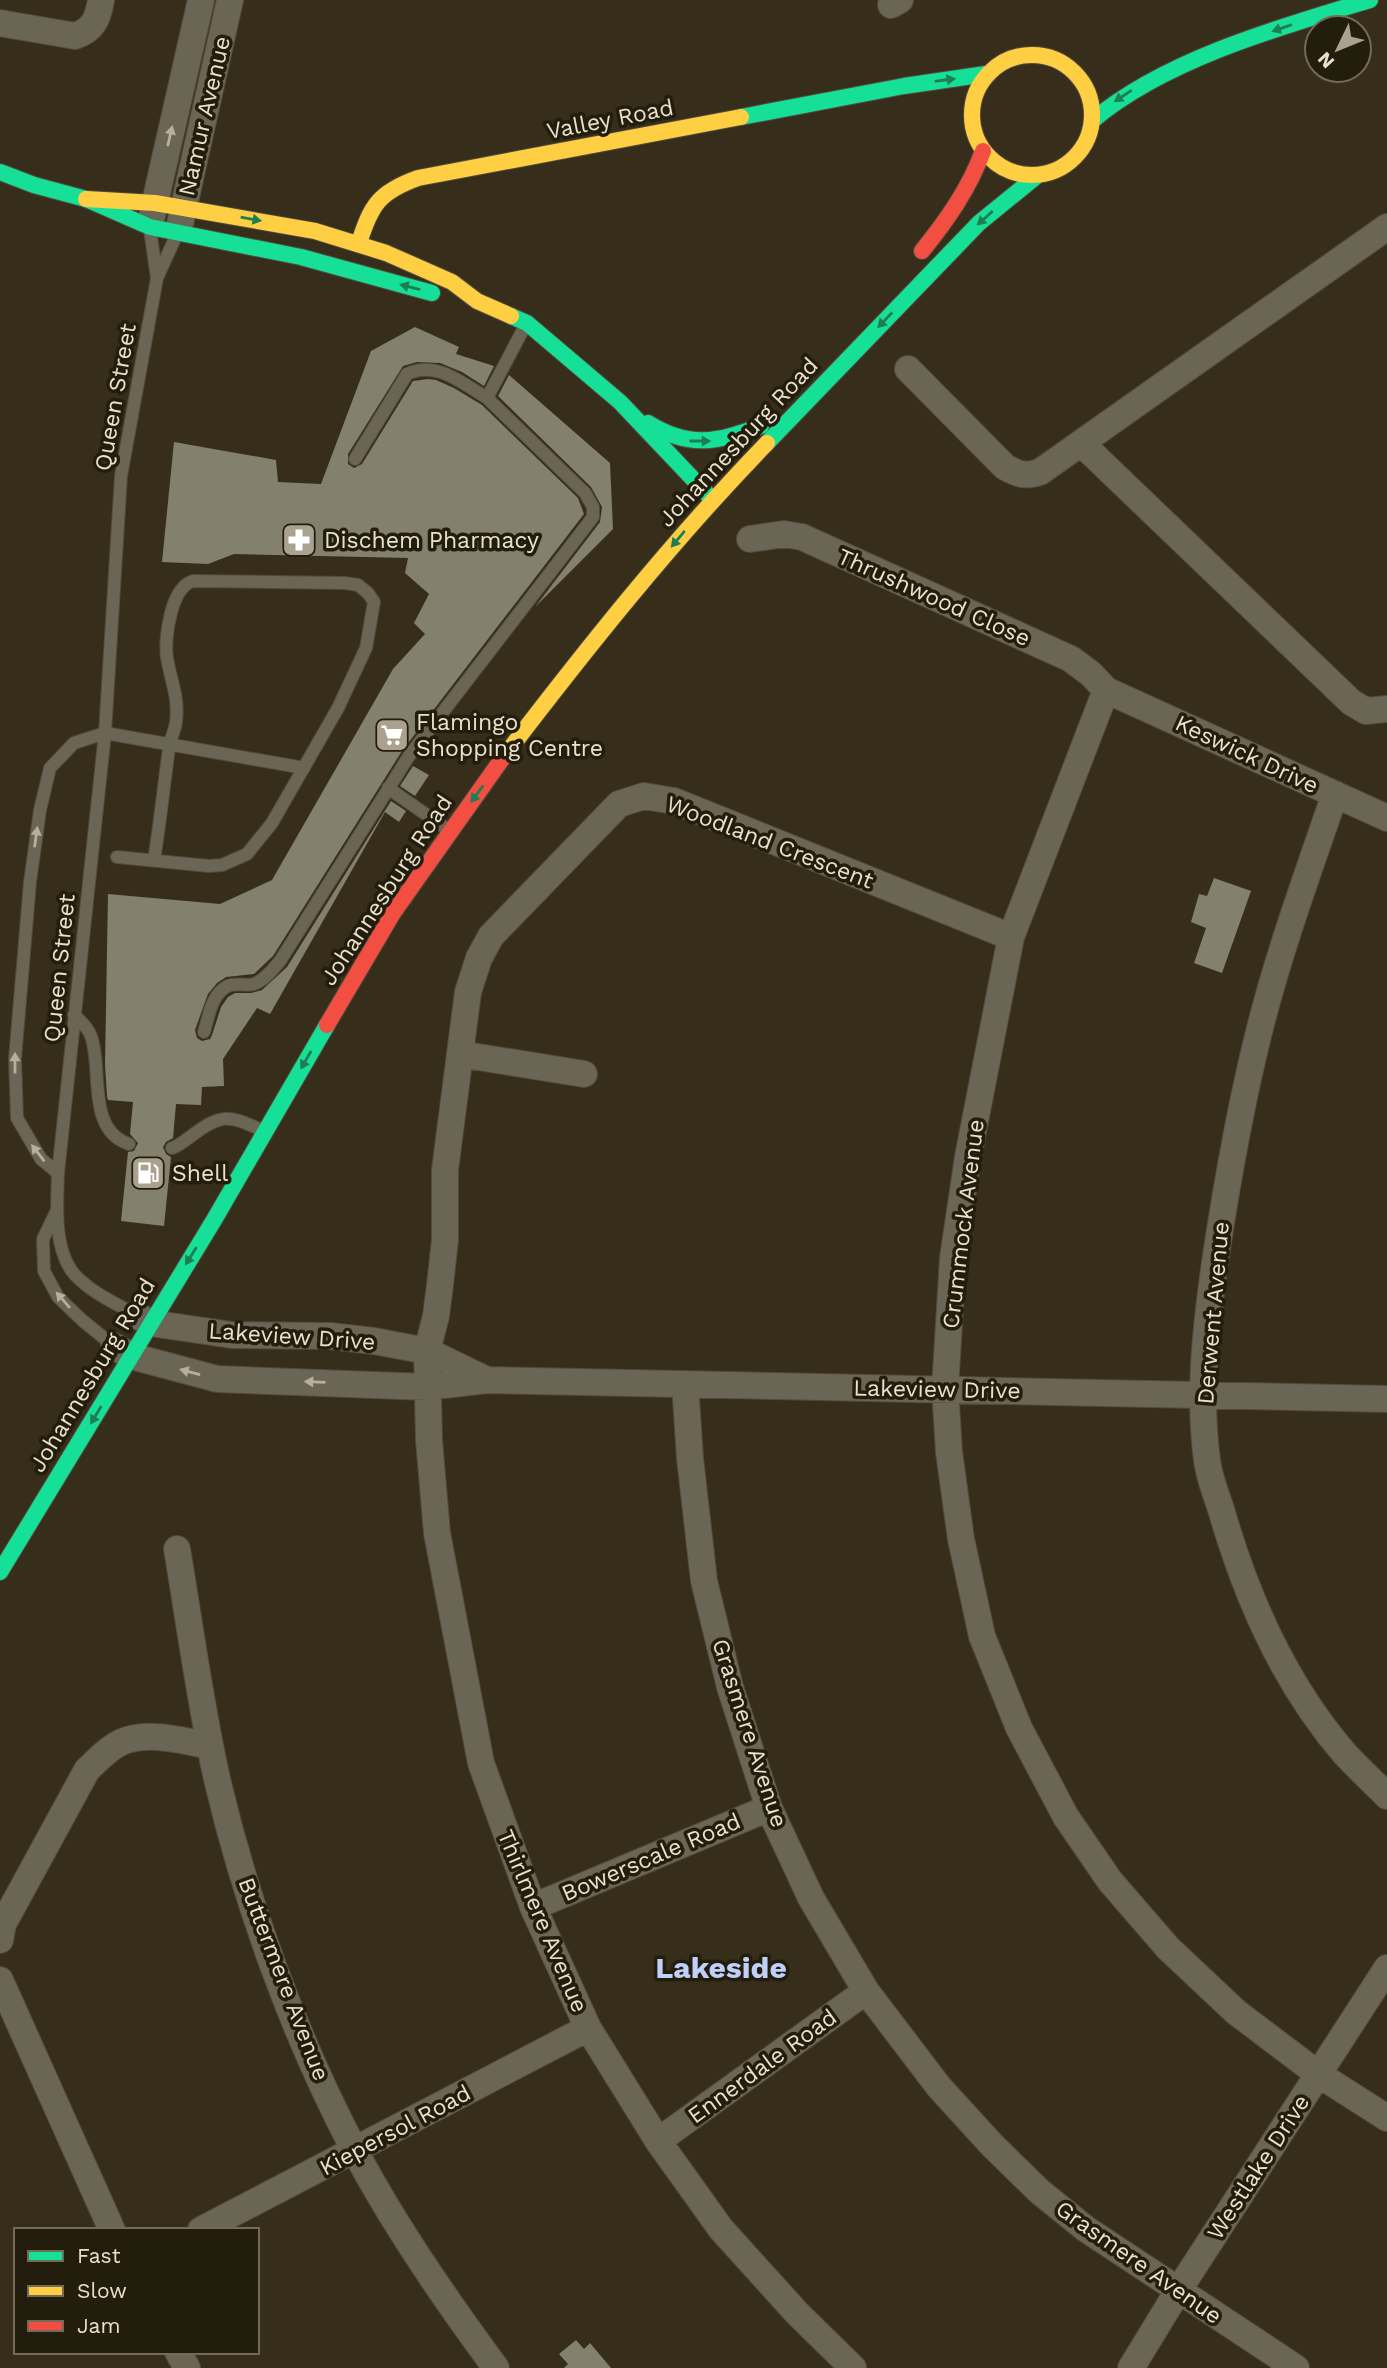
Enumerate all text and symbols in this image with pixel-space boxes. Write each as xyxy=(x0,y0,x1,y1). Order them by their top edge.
north arrow xyxy=(1303,14,1373,84)
one-way arrow xyxy=(1271,23,1292,34)
street label: Namur Avenue xyxy=(173,34,236,199)
text: N xyxy=(1313,47,1339,73)
one-way arrow xyxy=(934,74,956,85)
one-way arrow xyxy=(1114,89,1133,102)
street label: Valley Road xyxy=(544,94,676,145)
one-way arrow xyxy=(165,125,176,147)
one-way arrow xyxy=(976,210,994,226)
one-way arrow xyxy=(240,214,262,225)
one-way arrow xyxy=(399,281,421,292)
one-way arrow xyxy=(876,311,893,328)
street label: Queen Street xyxy=(89,321,142,473)
street label: Johannesburg Road xyxy=(653,352,824,533)
one-way arrow xyxy=(690,435,712,447)
pharmacy icon: Dischem Pharmacy xyxy=(280,521,318,559)
place label: Dischem Pharmacy xyxy=(324,527,539,554)
one-way arrow xyxy=(671,529,686,547)
street label: Thrushwood Close xyxy=(833,543,1034,652)
place label: Flamingo Shopping Centre xyxy=(416,709,603,762)
street label: Keswick Drive xyxy=(1171,710,1323,799)
supermarket icon: Flamingo Shopping Centre xyxy=(373,716,411,754)
one-way arrow xyxy=(470,785,484,803)
street label: Johannesburg Road xyxy=(315,790,458,990)
street label: Woodland Crescent xyxy=(662,790,878,895)
one-way arrow xyxy=(31,826,42,848)
street label: Queen Street xyxy=(38,892,81,1044)
one-way arrow xyxy=(300,1050,313,1069)
one-way arrow xyxy=(9,1052,21,1074)
street label: Crummock Avenue xyxy=(937,1118,990,1330)
one-way arrow xyxy=(31,1145,46,1163)
fuel station icon: Shell xyxy=(129,1154,167,1192)
place label: Shell xyxy=(172,1160,228,1187)
street label: Derwent Avenue xyxy=(1192,1221,1235,1406)
one-way arrow xyxy=(185,1247,198,1266)
street label: Johannesburg Road xyxy=(24,1273,161,1477)
one-way arrow xyxy=(56,1292,71,1309)
street label: Lakeview Drive xyxy=(208,1317,376,1356)
one-way arrow xyxy=(179,1366,201,1377)
street label: Lakeview Drive xyxy=(853,1375,1021,1404)
one-way arrow xyxy=(304,1376,326,1387)
one-way arrow xyxy=(89,1405,102,1424)
street label: Grasmere Avenue xyxy=(706,1635,793,1831)
street label: Bowerscale Road xyxy=(558,1808,745,1907)
street label: Thirlmere Avenue xyxy=(492,1826,593,2017)
street label: Buttermere Avenue xyxy=(232,1874,335,2085)
district label: Lakeside xyxy=(655,1950,787,1985)
street label: Ennerdale Road xyxy=(683,2003,842,2129)
street label: Kiepersol Road xyxy=(315,2079,475,2182)
street label: Westlake Drive xyxy=(1202,2090,1315,2245)
street label: Grasmere Avenue xyxy=(1050,2195,1227,2330)
legend xyxy=(14,2228,259,2354)
text: Fast xyxy=(77,2243,121,2268)
text: Slow xyxy=(77,2278,127,2303)
text: Jam xyxy=(77,2313,120,2338)

